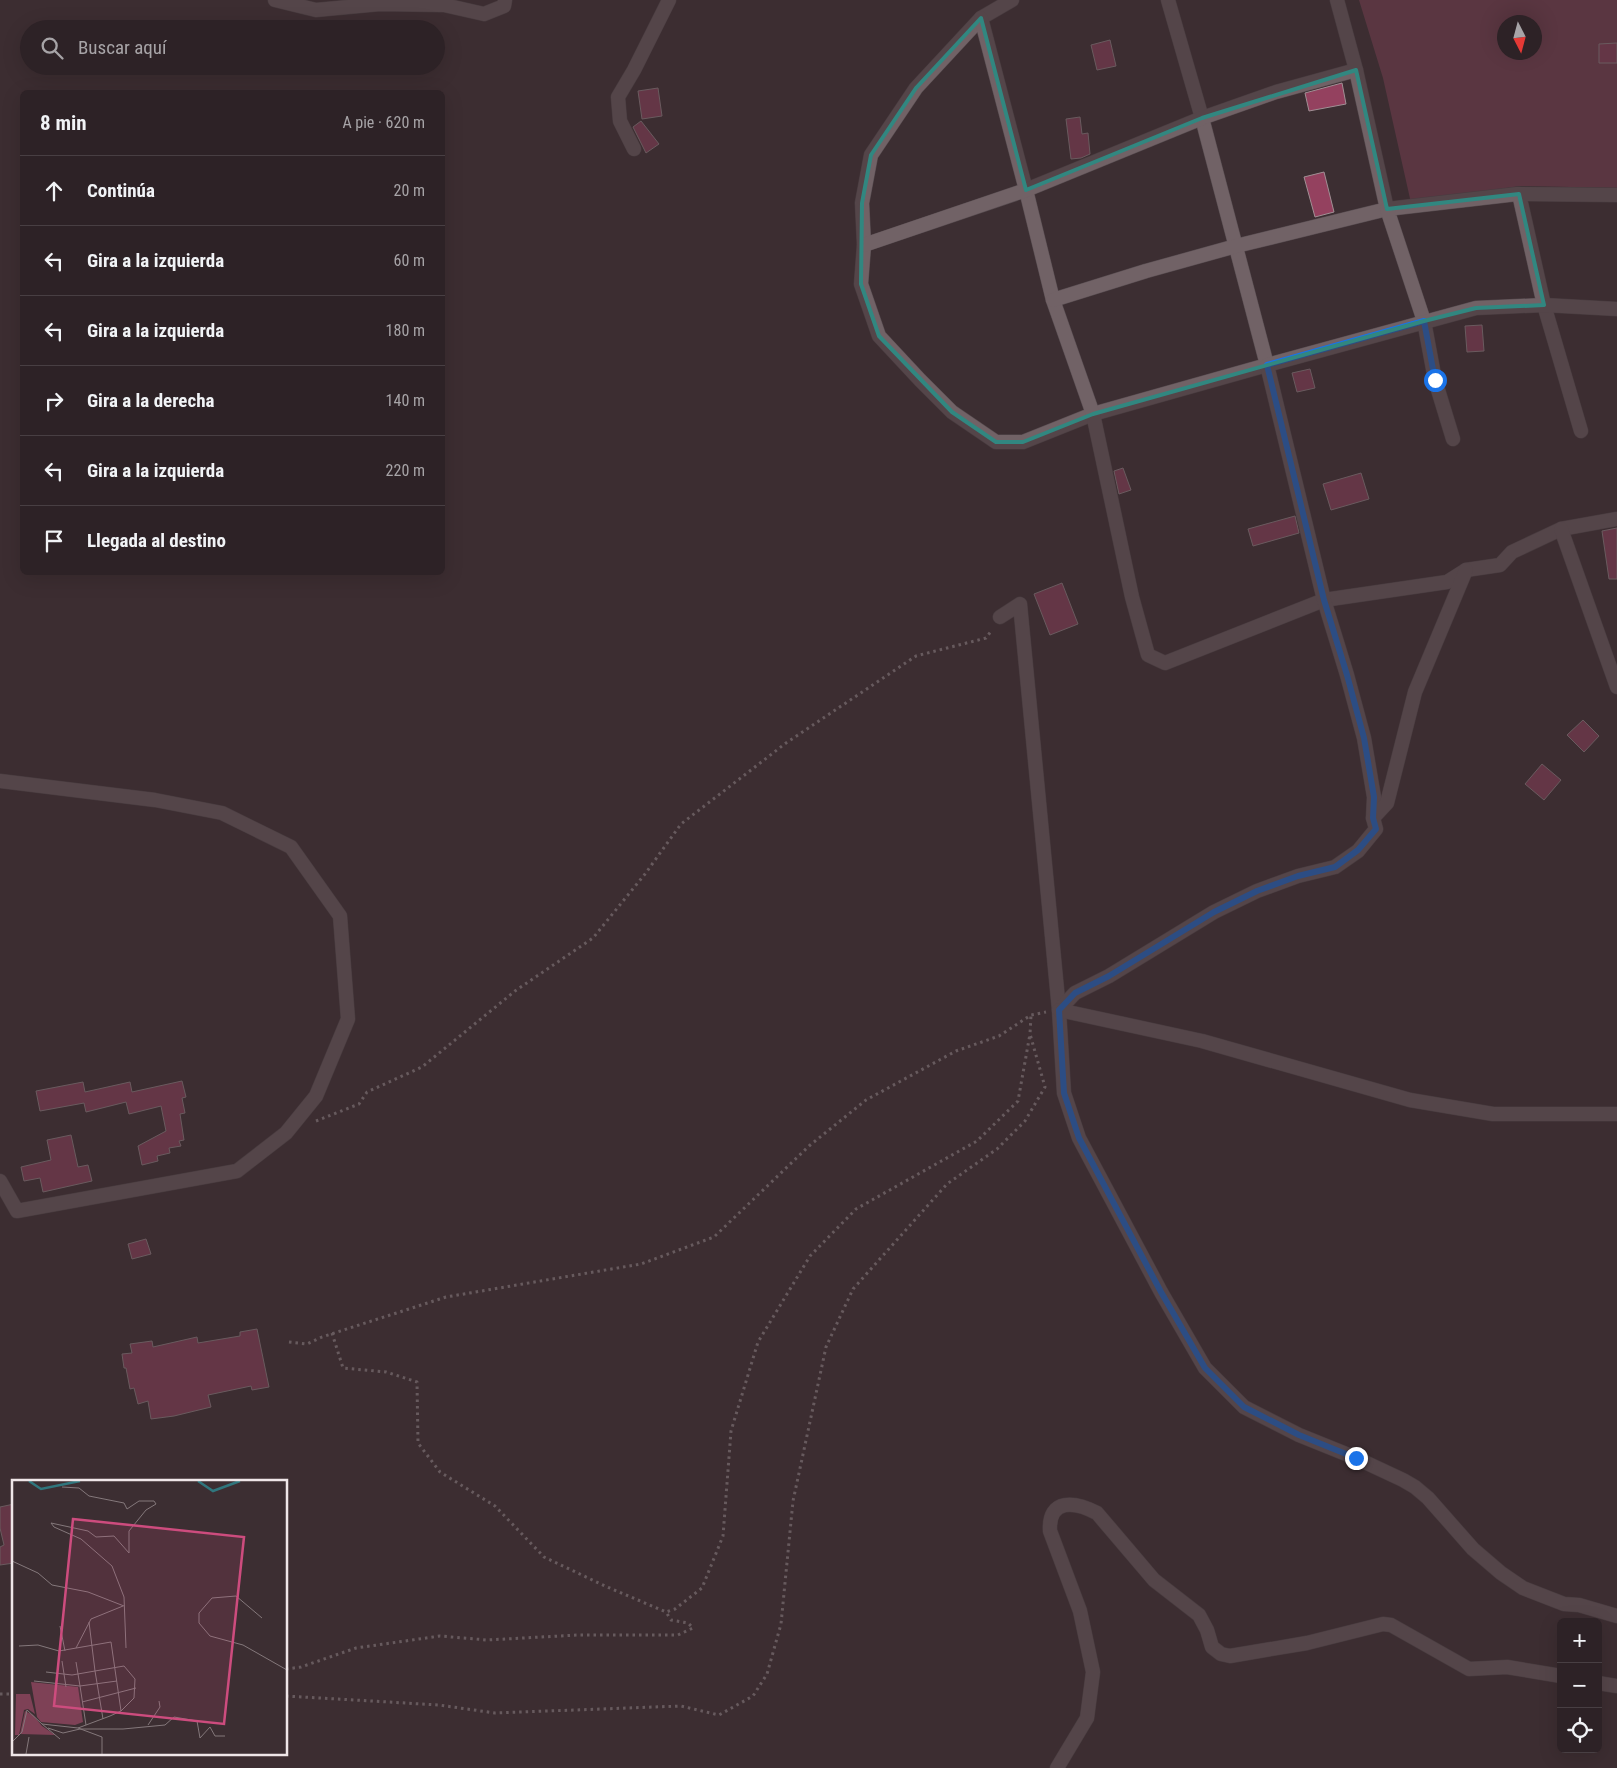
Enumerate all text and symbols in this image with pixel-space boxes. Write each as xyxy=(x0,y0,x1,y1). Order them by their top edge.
north arrow xyxy=(1497,15,1542,60)
search box xyxy=(20,20,445,75)
icon: search xyxy=(38,34,66,62)
text: Buscar aquí xyxy=(78,36,167,59)
text: 8 min xyxy=(40,111,87,135)
text: A pie · 620 m xyxy=(342,113,425,132)
icon: ahead xyxy=(40,177,68,205)
text: Continúa xyxy=(87,179,155,202)
text: 20 m xyxy=(393,181,425,200)
icon: left xyxy=(40,247,68,275)
text: Gira a la izquierda xyxy=(87,249,224,272)
text: 60 m xyxy=(393,251,425,270)
icon: left xyxy=(40,317,68,345)
text: Gira a la izquierda xyxy=(87,319,224,342)
text: 180 m xyxy=(386,321,425,340)
route start xyxy=(1424,369,1447,392)
icon: right xyxy=(40,387,68,415)
text: Gira a la derecha xyxy=(87,389,214,412)
text: 140 m xyxy=(386,391,425,410)
icon: left xyxy=(40,457,68,485)
text: Gira a la izquierda xyxy=(87,459,224,482)
text: 220 m xyxy=(386,461,425,480)
icon: arrive xyxy=(40,527,68,555)
text: Llegada al destino xyxy=(87,529,226,552)
route end xyxy=(1345,1447,1368,1470)
inset map xyxy=(12,1480,288,1756)
map controls xyxy=(1557,1618,1602,1753)
button: + xyxy=(1557,1618,1602,1663)
button: − xyxy=(1557,1663,1602,1708)
button: locate xyxy=(1557,1708,1602,1753)

